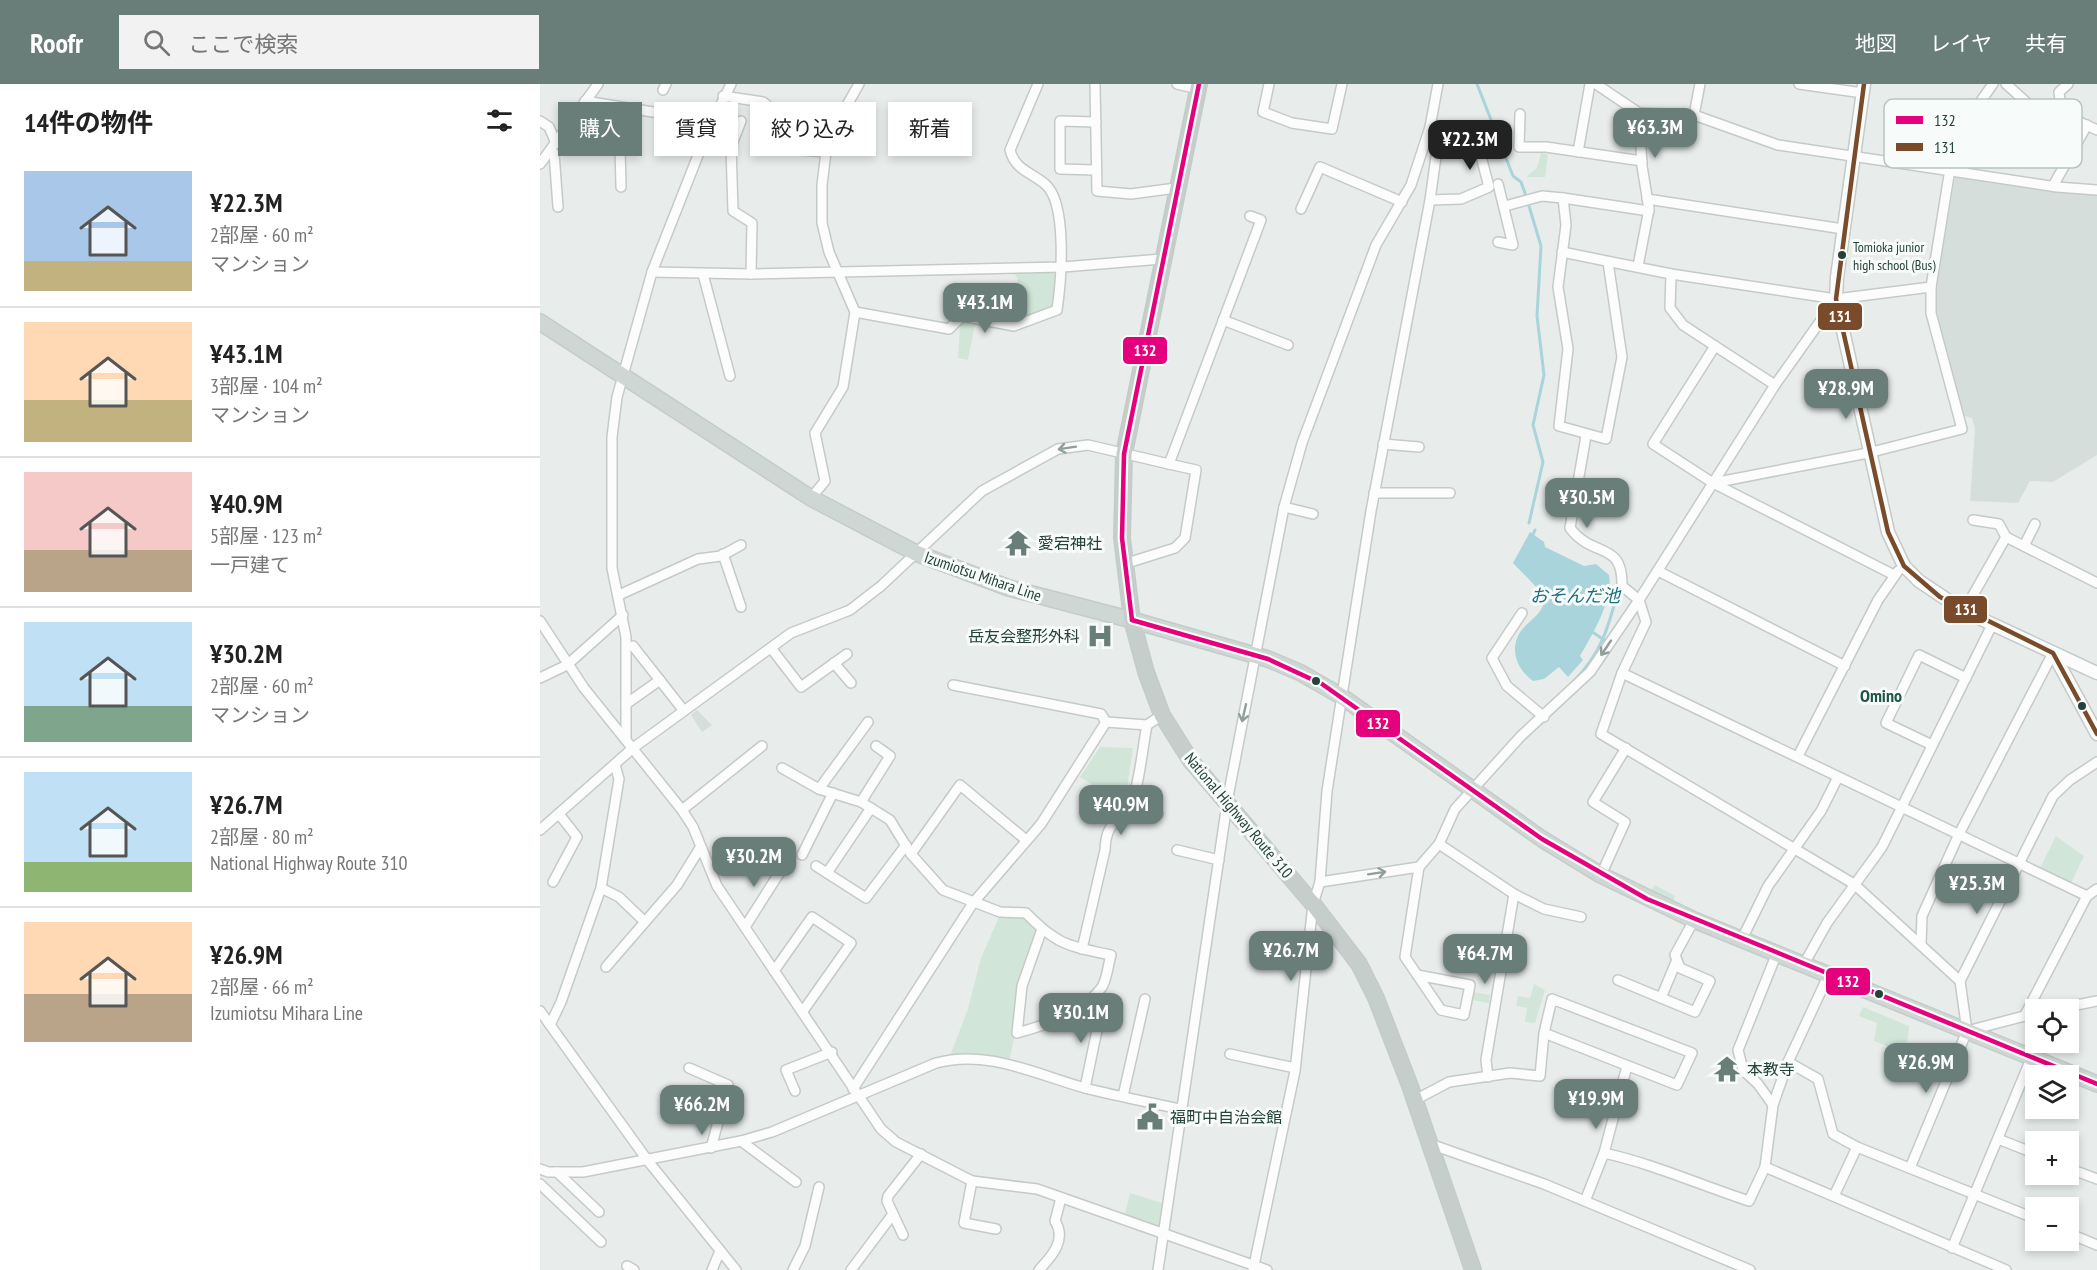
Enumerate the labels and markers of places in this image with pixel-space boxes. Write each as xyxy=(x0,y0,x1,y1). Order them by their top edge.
pin: ¥63.3M xyxy=(1606,108,1704,159)
pin: ¥22.3M xyxy=(1421,120,1519,171)
place label: Tomioka junior high school (Bus) xyxy=(1853,238,1936,274)
marker: Tomioka junior high school (Bus) xyxy=(1836,249,1848,261)
pin: ¥43.1M xyxy=(936,283,1034,334)
pin: ¥28.9M xyxy=(1797,369,1895,420)
pin: ¥30.5M xyxy=(1538,478,1636,529)
temple icon: 愛宕神社 xyxy=(1003,528,1033,558)
place label: 愛宕神社 xyxy=(1038,533,1102,553)
hospital icon: 岳友会整形外科 xyxy=(1085,621,1115,651)
place label: 岳友会整形外科 xyxy=(968,626,1080,646)
unlabelled marker xyxy=(1310,675,1322,687)
unlabelled marker xyxy=(2076,700,2088,712)
pin: ¥40.9M xyxy=(1072,785,1170,836)
pin: ¥30.2M xyxy=(705,837,803,888)
pin: ¥25.3M xyxy=(1928,864,2026,915)
pin: ¥26.7M xyxy=(1242,931,1340,982)
pin: ¥64.7M xyxy=(1436,934,1534,985)
unlabelled marker xyxy=(1873,988,1885,1000)
pin: ¥30.1M xyxy=(1032,993,1130,1044)
pin: ¥26.9M xyxy=(1877,1043,1975,1094)
temple icon: 本教寺 xyxy=(1712,1054,1742,1084)
place label: 本教寺 xyxy=(1747,1059,1795,1079)
pin: ¥19.9M xyxy=(1547,1079,1645,1130)
pin: ¥66.2M xyxy=(653,1085,751,1136)
public building icon: 福町中自治会館 xyxy=(1135,1102,1165,1132)
place label: 福町中自治会館 xyxy=(1170,1107,1282,1127)

